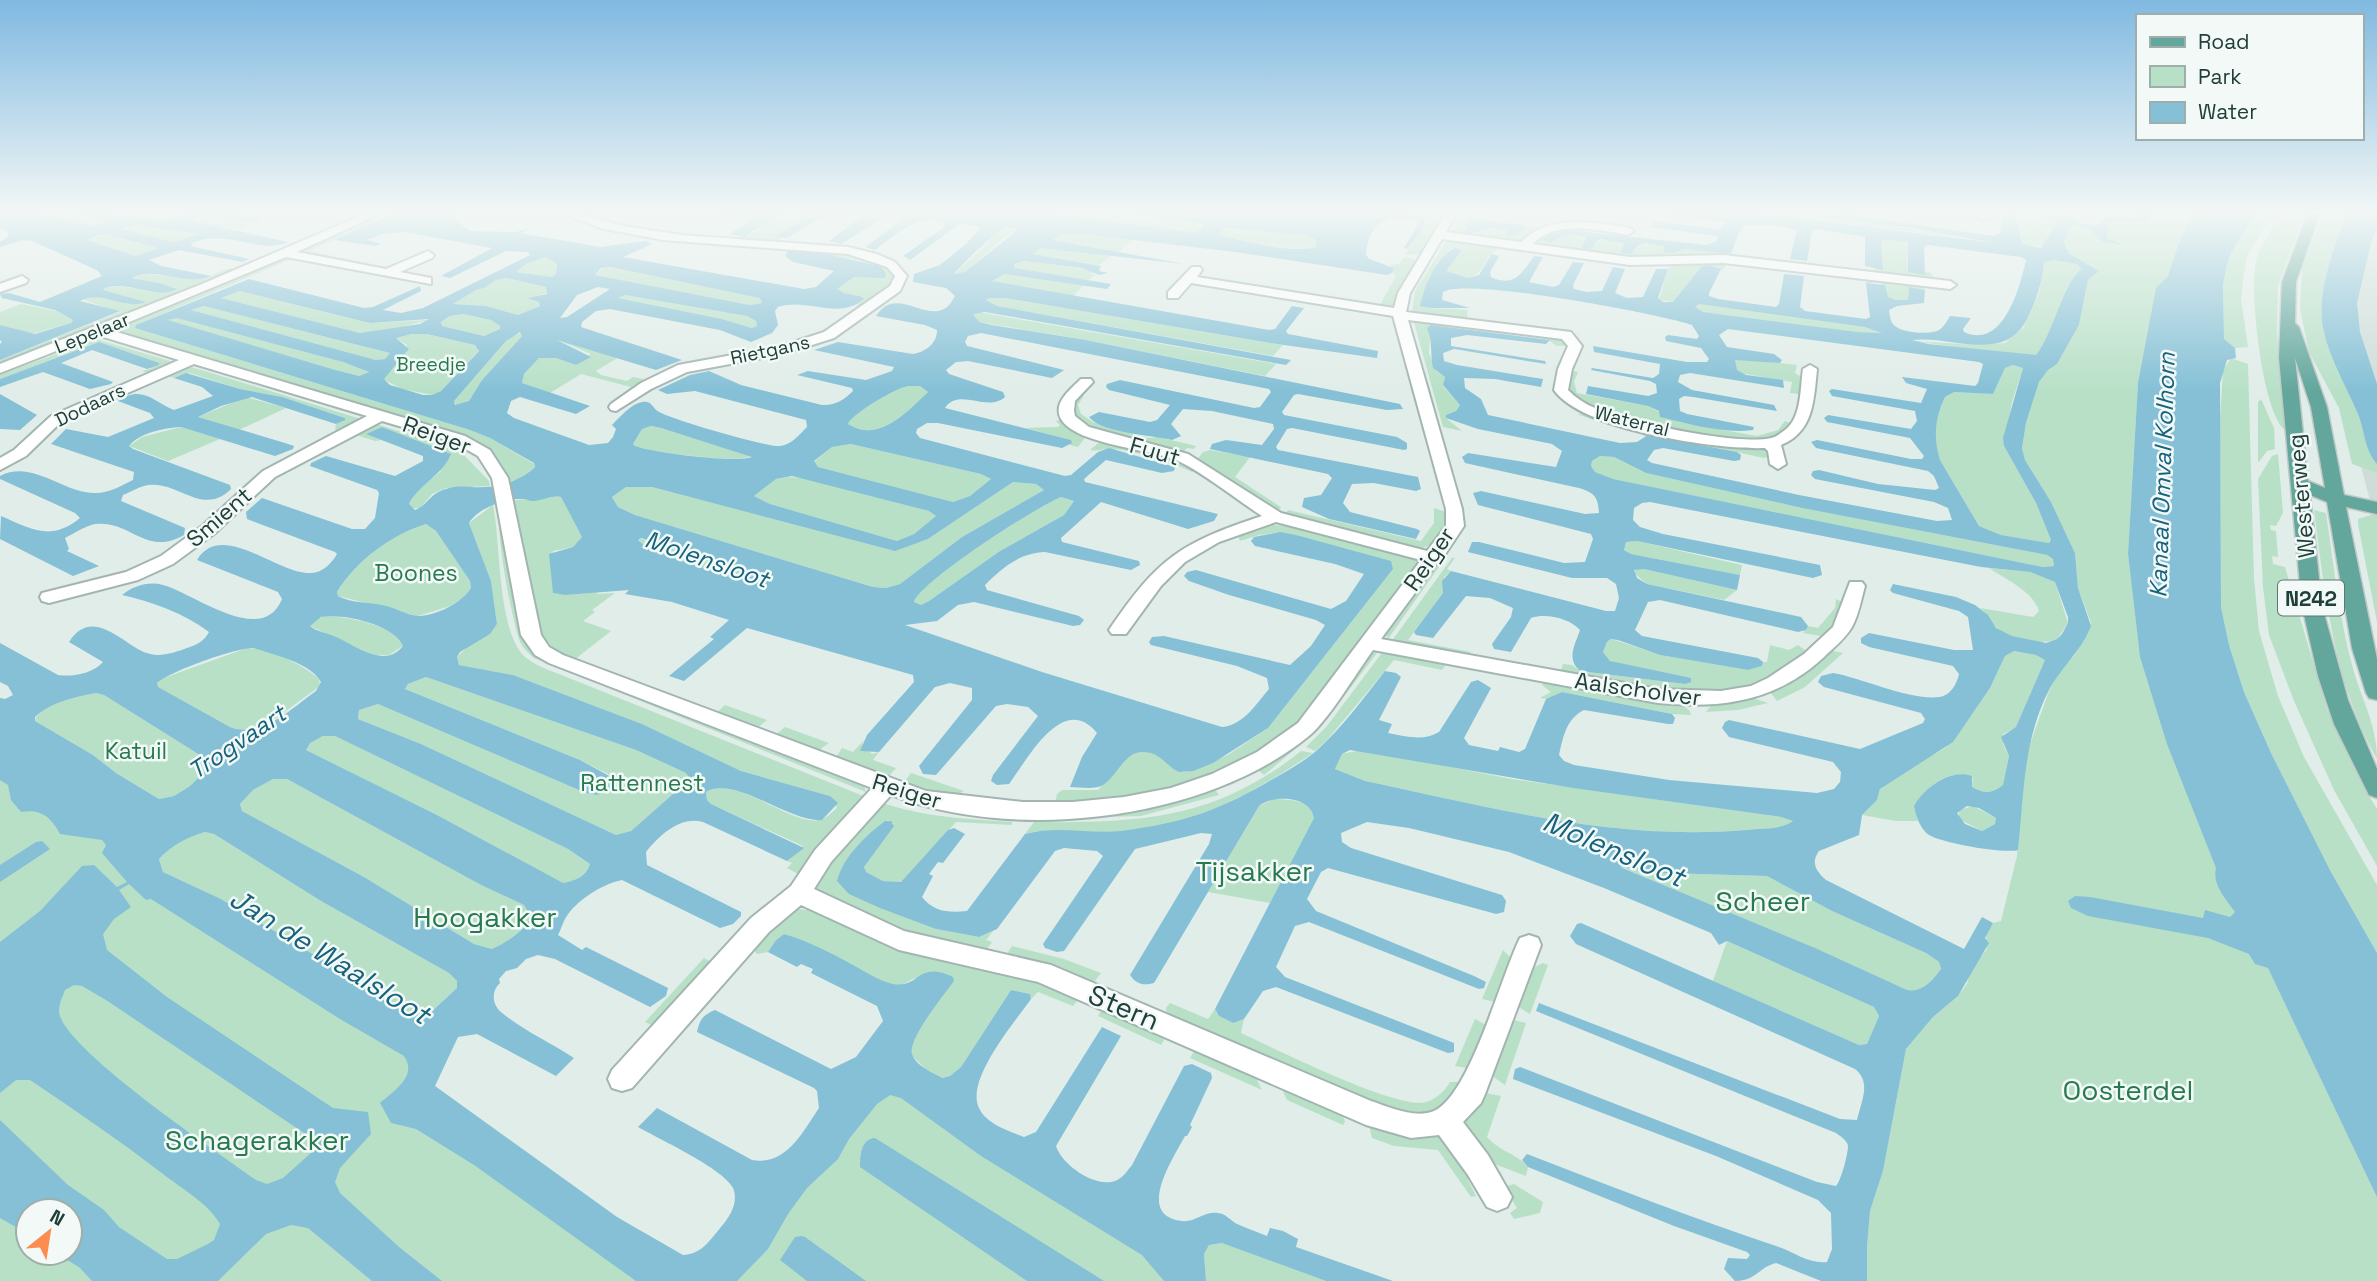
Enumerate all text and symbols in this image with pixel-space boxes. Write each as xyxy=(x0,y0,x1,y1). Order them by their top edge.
legend xyxy=(2136,14,2363,140)
text: Road xyxy=(2198,28,2250,55)
text: Park xyxy=(2198,63,2242,90)
text: Water xyxy=(2198,98,2257,125)
street label: Lepelaar xyxy=(51,307,133,359)
street label: Rietgans xyxy=(728,329,812,371)
water label: Kanaal Omval Kolhorn xyxy=(2142,350,2182,598)
park label: Breedje xyxy=(396,352,466,377)
street label: Dodaars xyxy=(51,377,129,433)
street label: Waterral xyxy=(1592,400,1672,442)
street label: Reiger xyxy=(399,409,475,461)
street label: Fuut xyxy=(1126,430,1184,472)
street label: Westerweg xyxy=(2281,433,2321,559)
street label: Smient xyxy=(180,480,258,554)
street label: Reiger xyxy=(1397,521,1461,597)
water label: Molensloot xyxy=(641,523,775,595)
park label: Boones xyxy=(374,558,458,588)
road number: N242 xyxy=(2278,580,2344,616)
street label: Aalscholver xyxy=(1573,665,1703,713)
water label: Trogvaart xyxy=(182,697,293,786)
park label: Katuil xyxy=(105,736,167,766)
street label: Reiger xyxy=(869,766,945,816)
park label: Rattennest xyxy=(580,768,704,798)
water label: Molensloot xyxy=(1538,803,1693,896)
park label: Tijsakker xyxy=(1195,853,1313,889)
water label: Jan de Waalsloot xyxy=(223,880,440,1034)
park label: Scheer xyxy=(1716,883,1810,919)
park label: Hoogakker xyxy=(413,899,557,935)
street label: Stern xyxy=(1083,976,1165,1038)
park label: Oosterdel xyxy=(2063,1072,2193,1108)
park label: Schagerakker xyxy=(165,1122,349,1158)
north arrow xyxy=(14,1197,84,1267)
text: N xyxy=(45,1204,69,1232)

